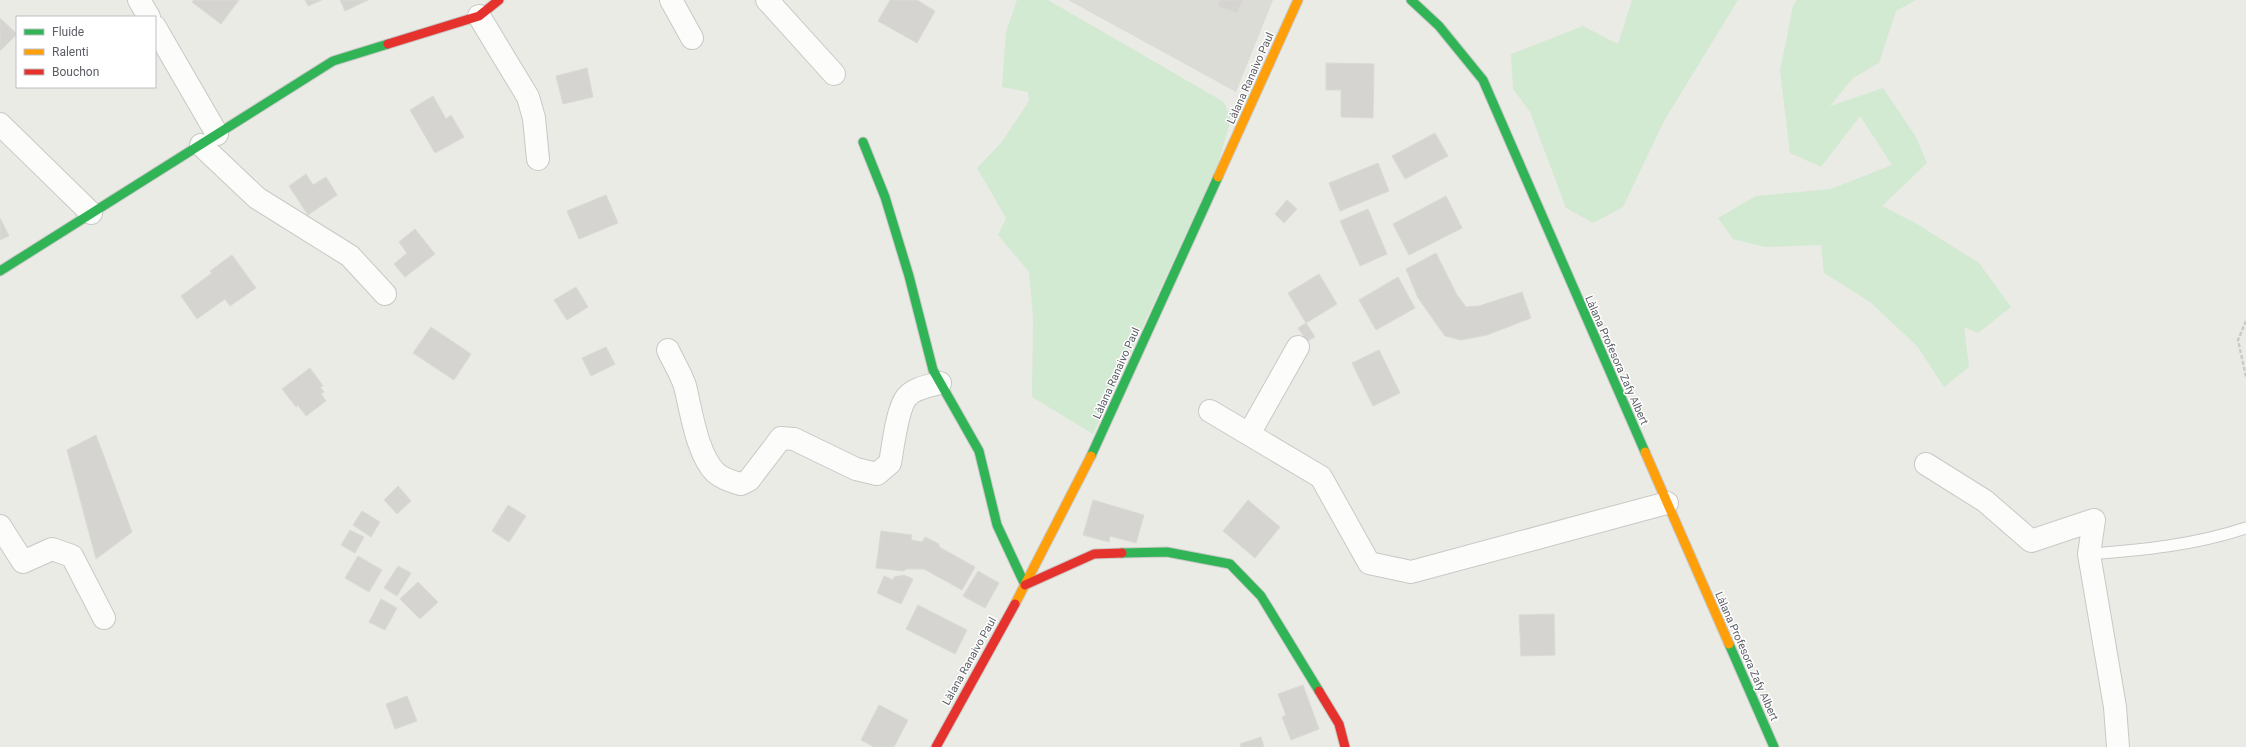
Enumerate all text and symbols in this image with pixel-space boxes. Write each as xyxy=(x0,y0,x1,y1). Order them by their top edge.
legend xyxy=(16,16,156,88)
text: Fluide xyxy=(52,25,84,39)
street label: Làlana Ranaivo Paul xyxy=(1224,30,1276,126)
text: Ralenti xyxy=(52,45,89,59)
text: Bouchon xyxy=(52,65,99,79)
street label: Làlana Profesora Zafy Albert xyxy=(1582,294,1651,427)
street label: Làlana Ranaivo Paul xyxy=(1090,325,1142,421)
street label: Làlana Profesora Zafy Albert xyxy=(1712,590,1781,723)
street label: Làlana Ranaivo Paul xyxy=(940,615,999,708)

